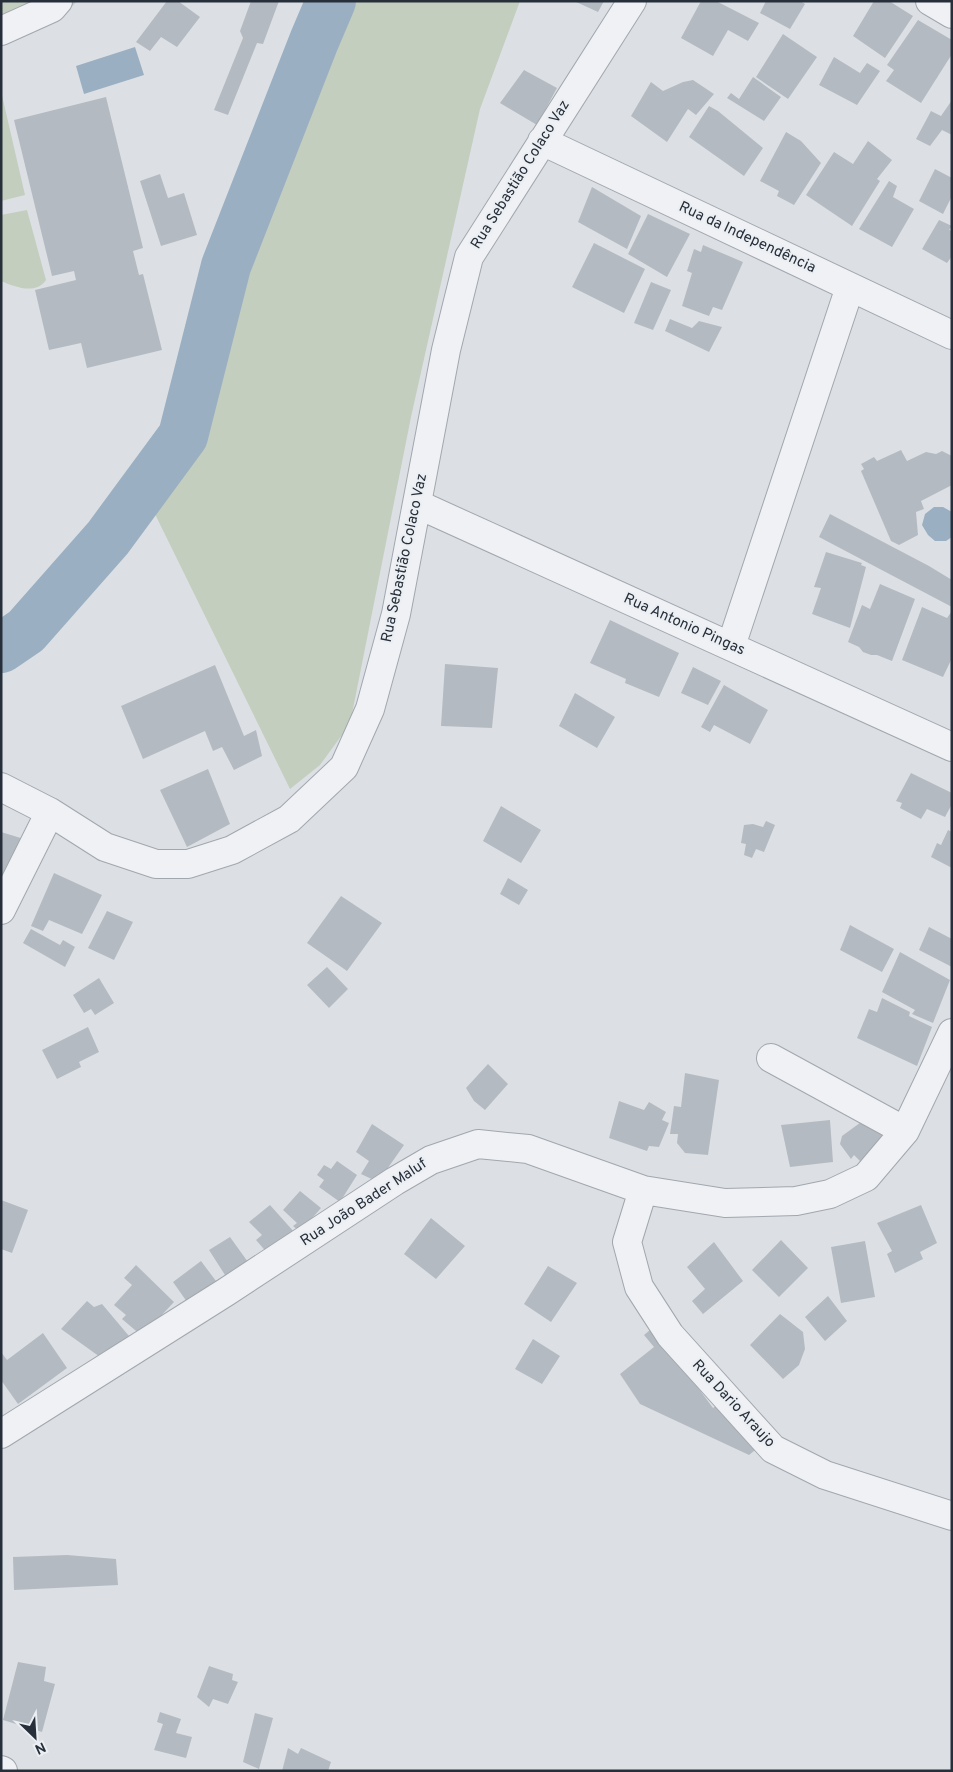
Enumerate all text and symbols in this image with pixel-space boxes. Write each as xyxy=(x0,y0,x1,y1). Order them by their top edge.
street label: Rua Sebastião Colaco Vaz xyxy=(467,97,575,253)
street label: Rua da Independência xyxy=(675,198,819,278)
street label: Rua Sebastião Colaco Vaz xyxy=(378,472,432,644)
street label: Rua Antonio Pingas xyxy=(620,590,748,660)
street label: Rua João Bader Maluf xyxy=(297,1155,431,1251)
street label: Rua Dario Araujo xyxy=(687,1356,779,1452)
north arrow xyxy=(10,1712,60,1762)
text: N xyxy=(32,1738,48,1757)

